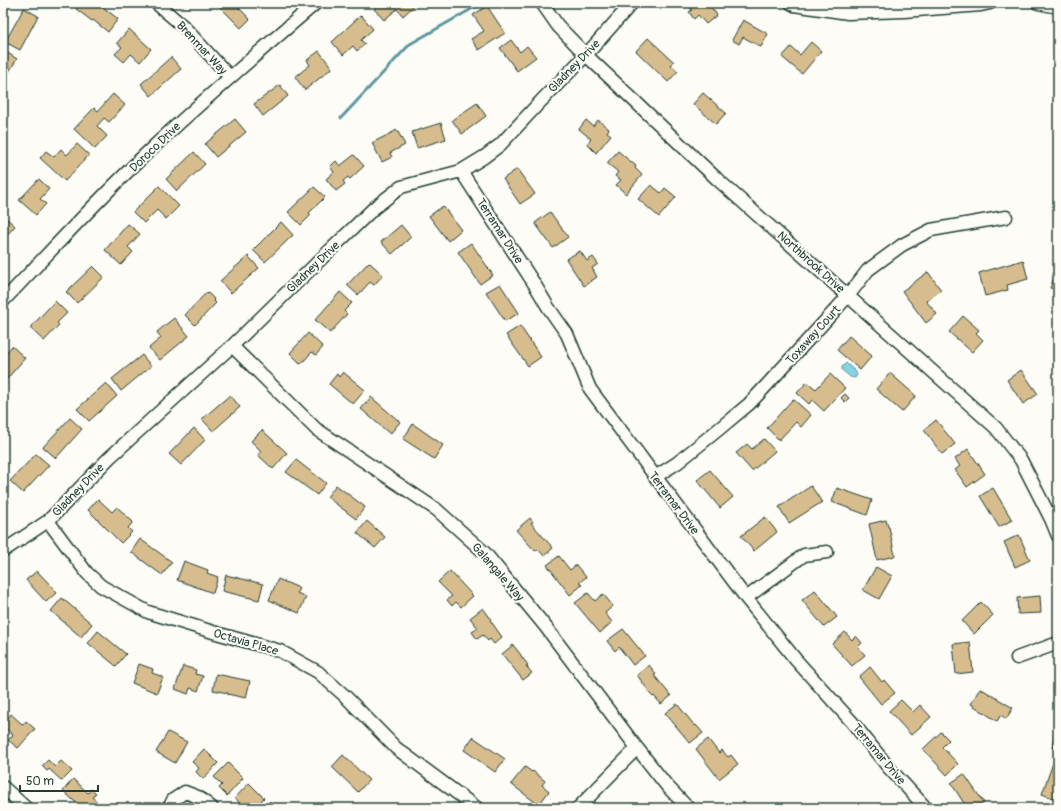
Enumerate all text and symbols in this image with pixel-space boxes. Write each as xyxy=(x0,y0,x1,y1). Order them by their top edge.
street label: Brenmar Way xyxy=(173,19,230,78)
street label: Gladney Drive xyxy=(545,37,604,96)
street label: Doroco Drive xyxy=(127,119,184,175)
street label: Terramar Drive xyxy=(473,196,526,267)
street label: Northbrook Drive xyxy=(774,228,847,297)
street label: Gladney Drive xyxy=(284,238,343,296)
street label: Toxaway Court xyxy=(783,303,844,368)
street label: Gladney Drive xyxy=(49,461,108,520)
street label: Terramar Drive xyxy=(645,469,702,538)
street label: Galangale Way xyxy=(468,540,527,605)
street label: Octavia Place xyxy=(212,626,280,659)
street label: Terramar Drive xyxy=(849,721,908,788)
scale bar xyxy=(20,767,98,793)
text: 50 m xyxy=(26,774,54,789)

